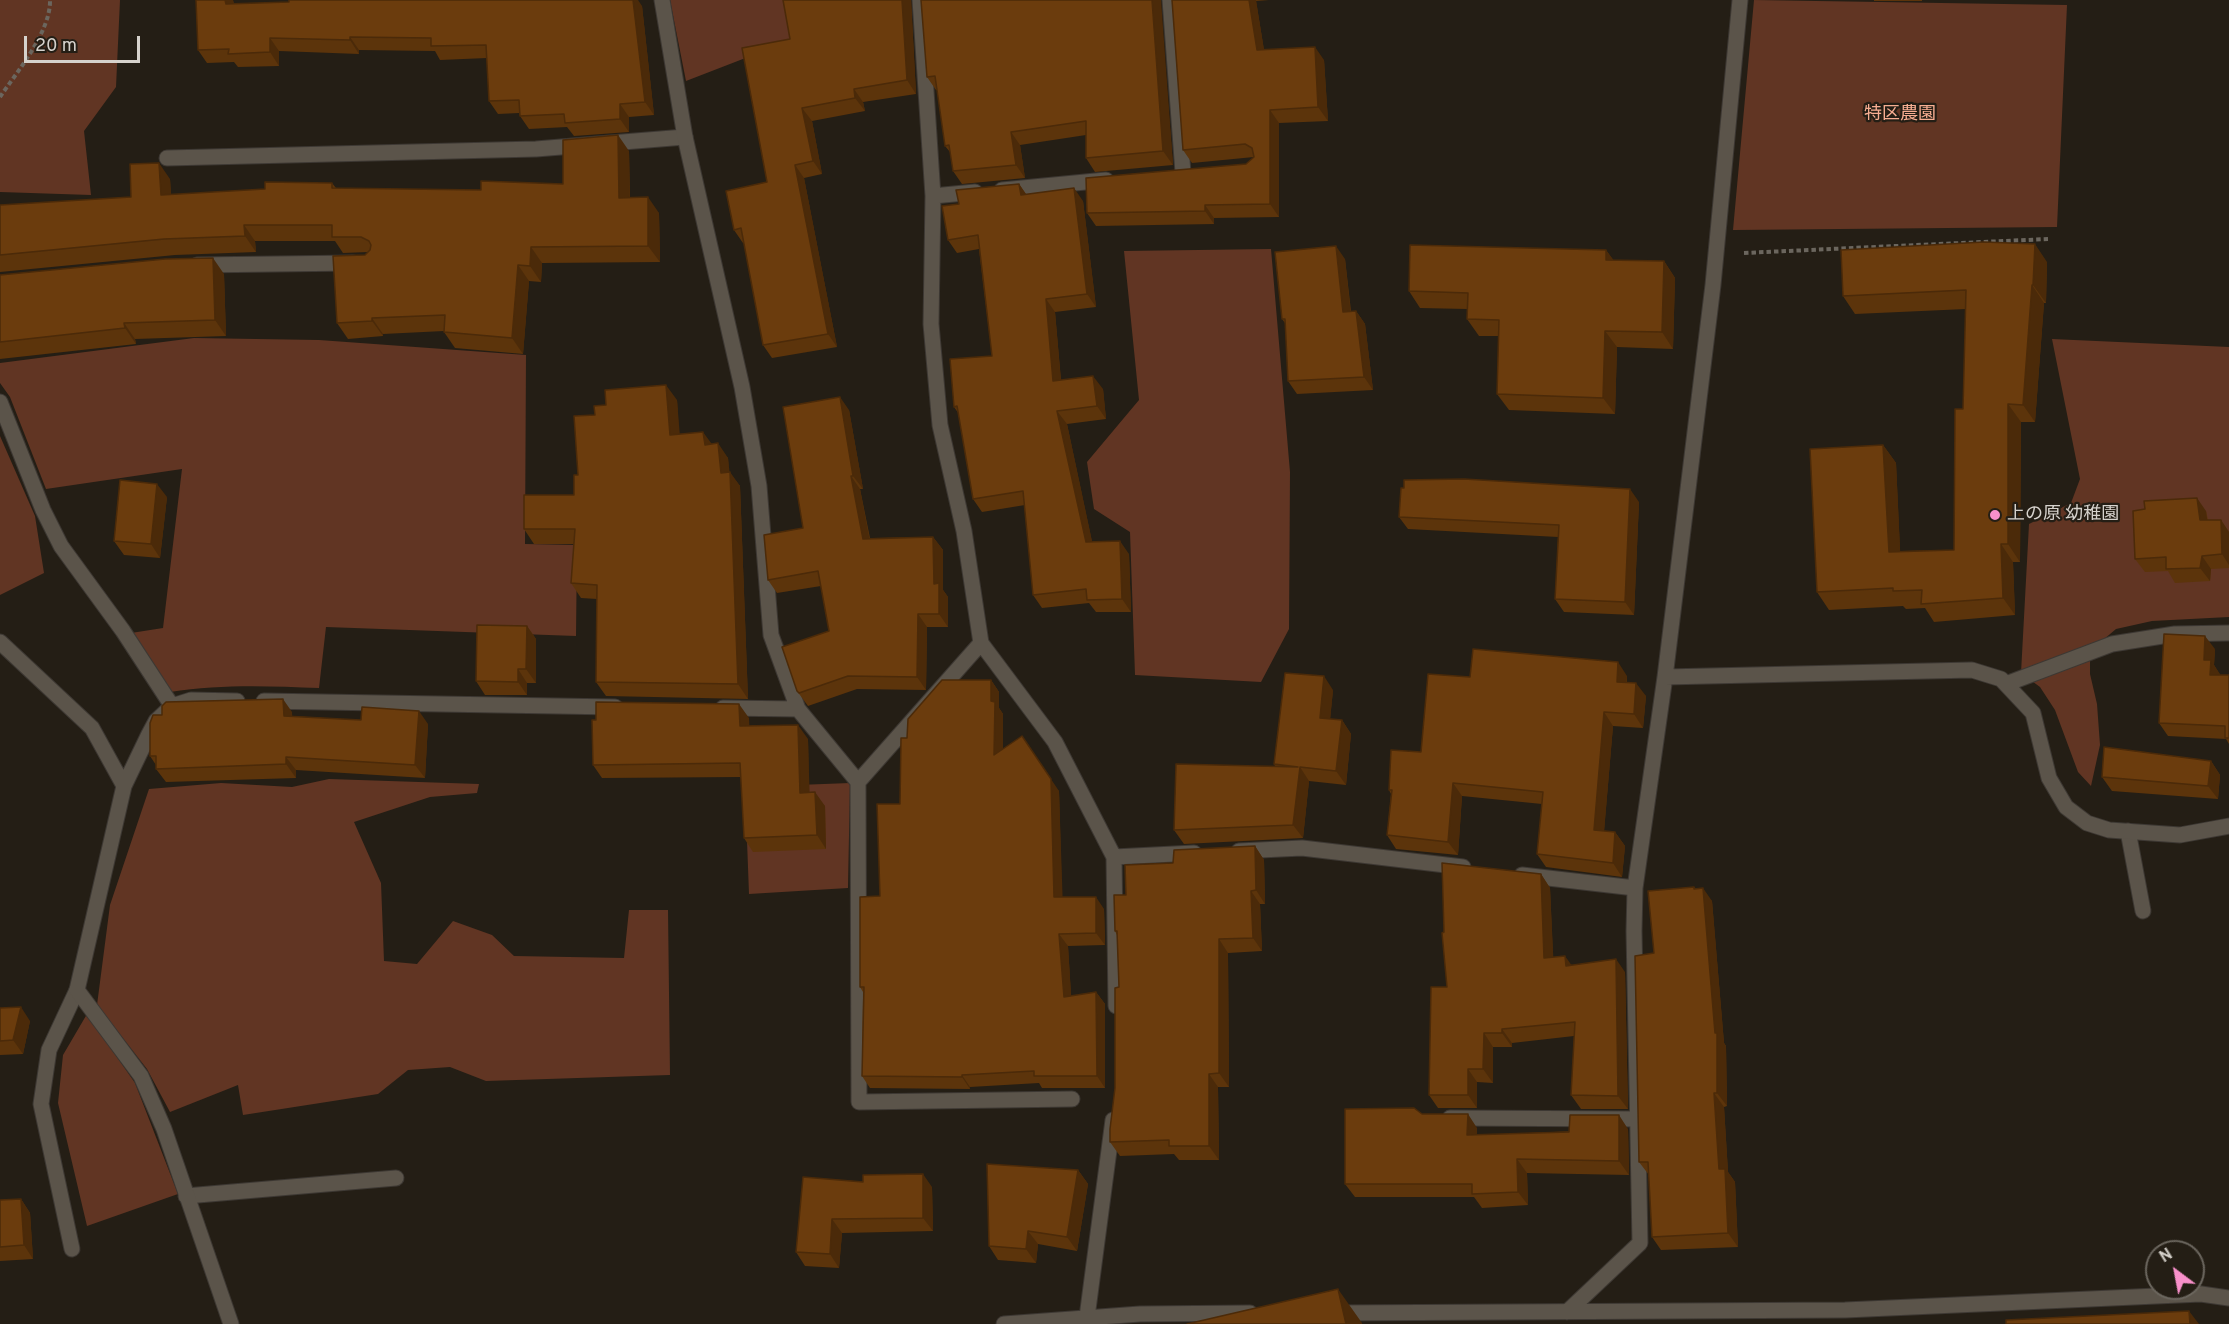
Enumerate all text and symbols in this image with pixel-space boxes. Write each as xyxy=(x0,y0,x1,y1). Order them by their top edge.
scale bar xyxy=(27,24,142,62)
text: 20 m xyxy=(35,35,77,58)
park label: 特区農園 xyxy=(1864,104,1936,126)
place label: 上の原 幼稚園 xyxy=(2007,504,2119,526)
marker: 上の原 幼稚園 xyxy=(1988,508,2002,522)
north arrow xyxy=(2145,1240,2205,1300)
text: N xyxy=(2156,1245,2177,1268)

